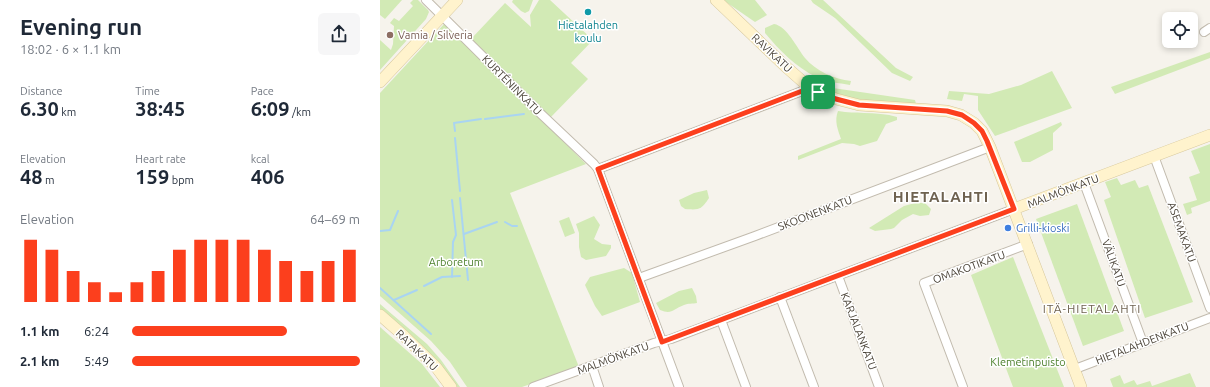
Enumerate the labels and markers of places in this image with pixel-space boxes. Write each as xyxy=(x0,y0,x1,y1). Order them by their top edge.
marker: Hietalahden koulu xyxy=(583,7,593,17)
place label: Hietalahden koulu xyxy=(558,19,618,44)
place label: Vamia / Silveria xyxy=(398,29,473,41)
marker: Vamia / Silveria xyxy=(385,30,395,40)
pin xyxy=(801,75,835,109)
place label: Grilli-kioski xyxy=(1016,222,1069,234)
marker: Grilli-kioski xyxy=(1003,223,1013,233)

